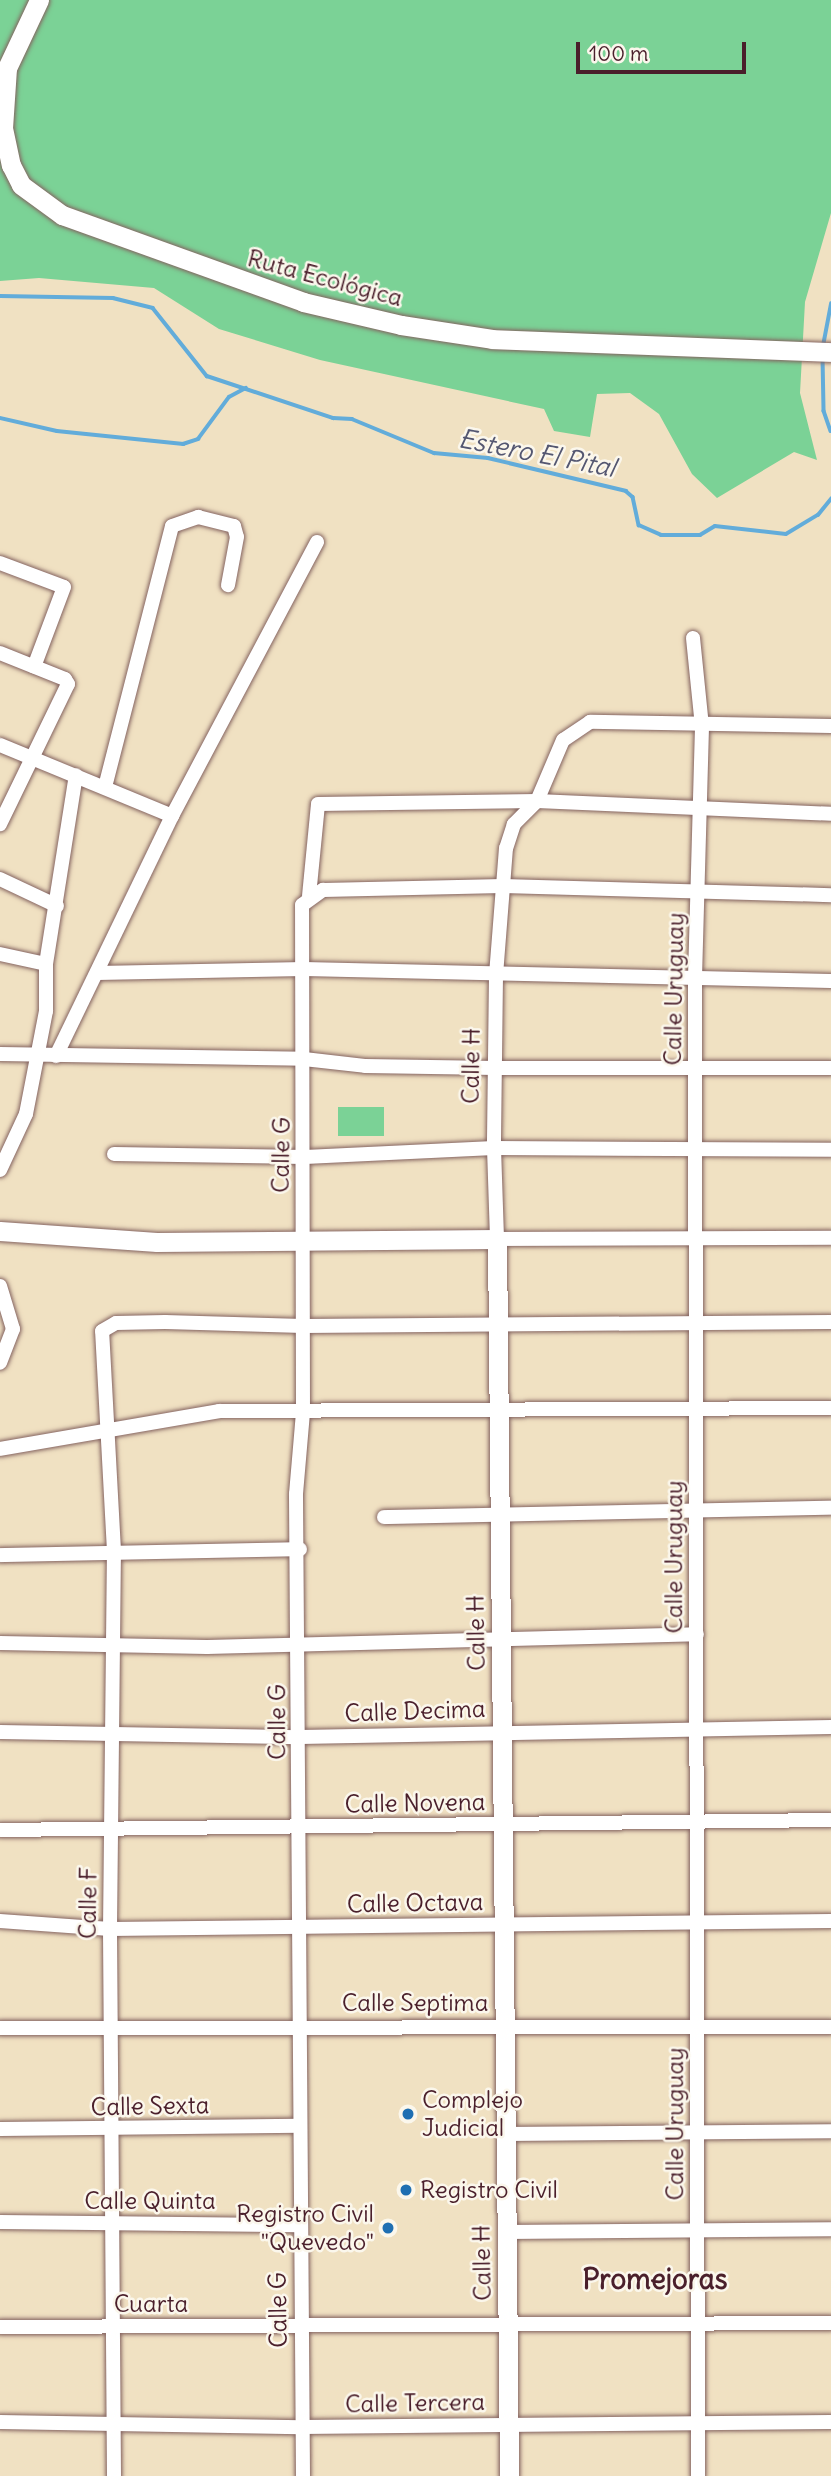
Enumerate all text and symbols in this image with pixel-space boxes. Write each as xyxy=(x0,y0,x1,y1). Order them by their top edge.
scale bar xyxy=(579,28,749,72)
text: 100 m xyxy=(589,40,648,67)
street label: Ruta Ecológica xyxy=(244,243,406,313)
water label: Estero El Pital xyxy=(456,423,618,483)
street label: Calle Uruguay xyxy=(658,912,690,1066)
street label: Calle H xyxy=(456,1028,486,1104)
street label: Calle G xyxy=(266,1117,296,1193)
street label: Calle Uruguay xyxy=(660,1480,688,1634)
street label: Calle H xyxy=(461,1595,491,1671)
street label: Calle G xyxy=(263,1684,291,1760)
street label: Calle Decima xyxy=(344,1694,486,1728)
street label: Calle Novena xyxy=(344,1787,486,1819)
street label: Calle F xyxy=(73,1867,103,1939)
street label: Calle Octava xyxy=(347,1887,483,1919)
street label: Calle Septima xyxy=(342,1989,488,2017)
street label: Calle Uruguay xyxy=(661,2047,689,2201)
place label: Complejo Judicial xyxy=(422,2086,523,2142)
street label: Calle Sexta xyxy=(90,2091,210,2121)
marker: Complejo Judicial xyxy=(400,2106,416,2122)
place label: Registro Civil xyxy=(420,2176,558,2204)
marker: Registro Civil xyxy=(398,2182,414,2198)
street label: Calle Quinta xyxy=(84,2187,216,2215)
place label: Registro Civil "Quevedo" xyxy=(236,2200,374,2256)
marker: Registro Civil "Quevedo" xyxy=(380,2220,396,2236)
street label: Calle H xyxy=(467,2225,497,2301)
district label: Promejoras xyxy=(582,2262,728,2296)
street label: Calle G xyxy=(263,2272,293,2348)
street label: Cuarta xyxy=(114,2290,188,2318)
street label: Calle Tercera xyxy=(345,2387,485,2419)

